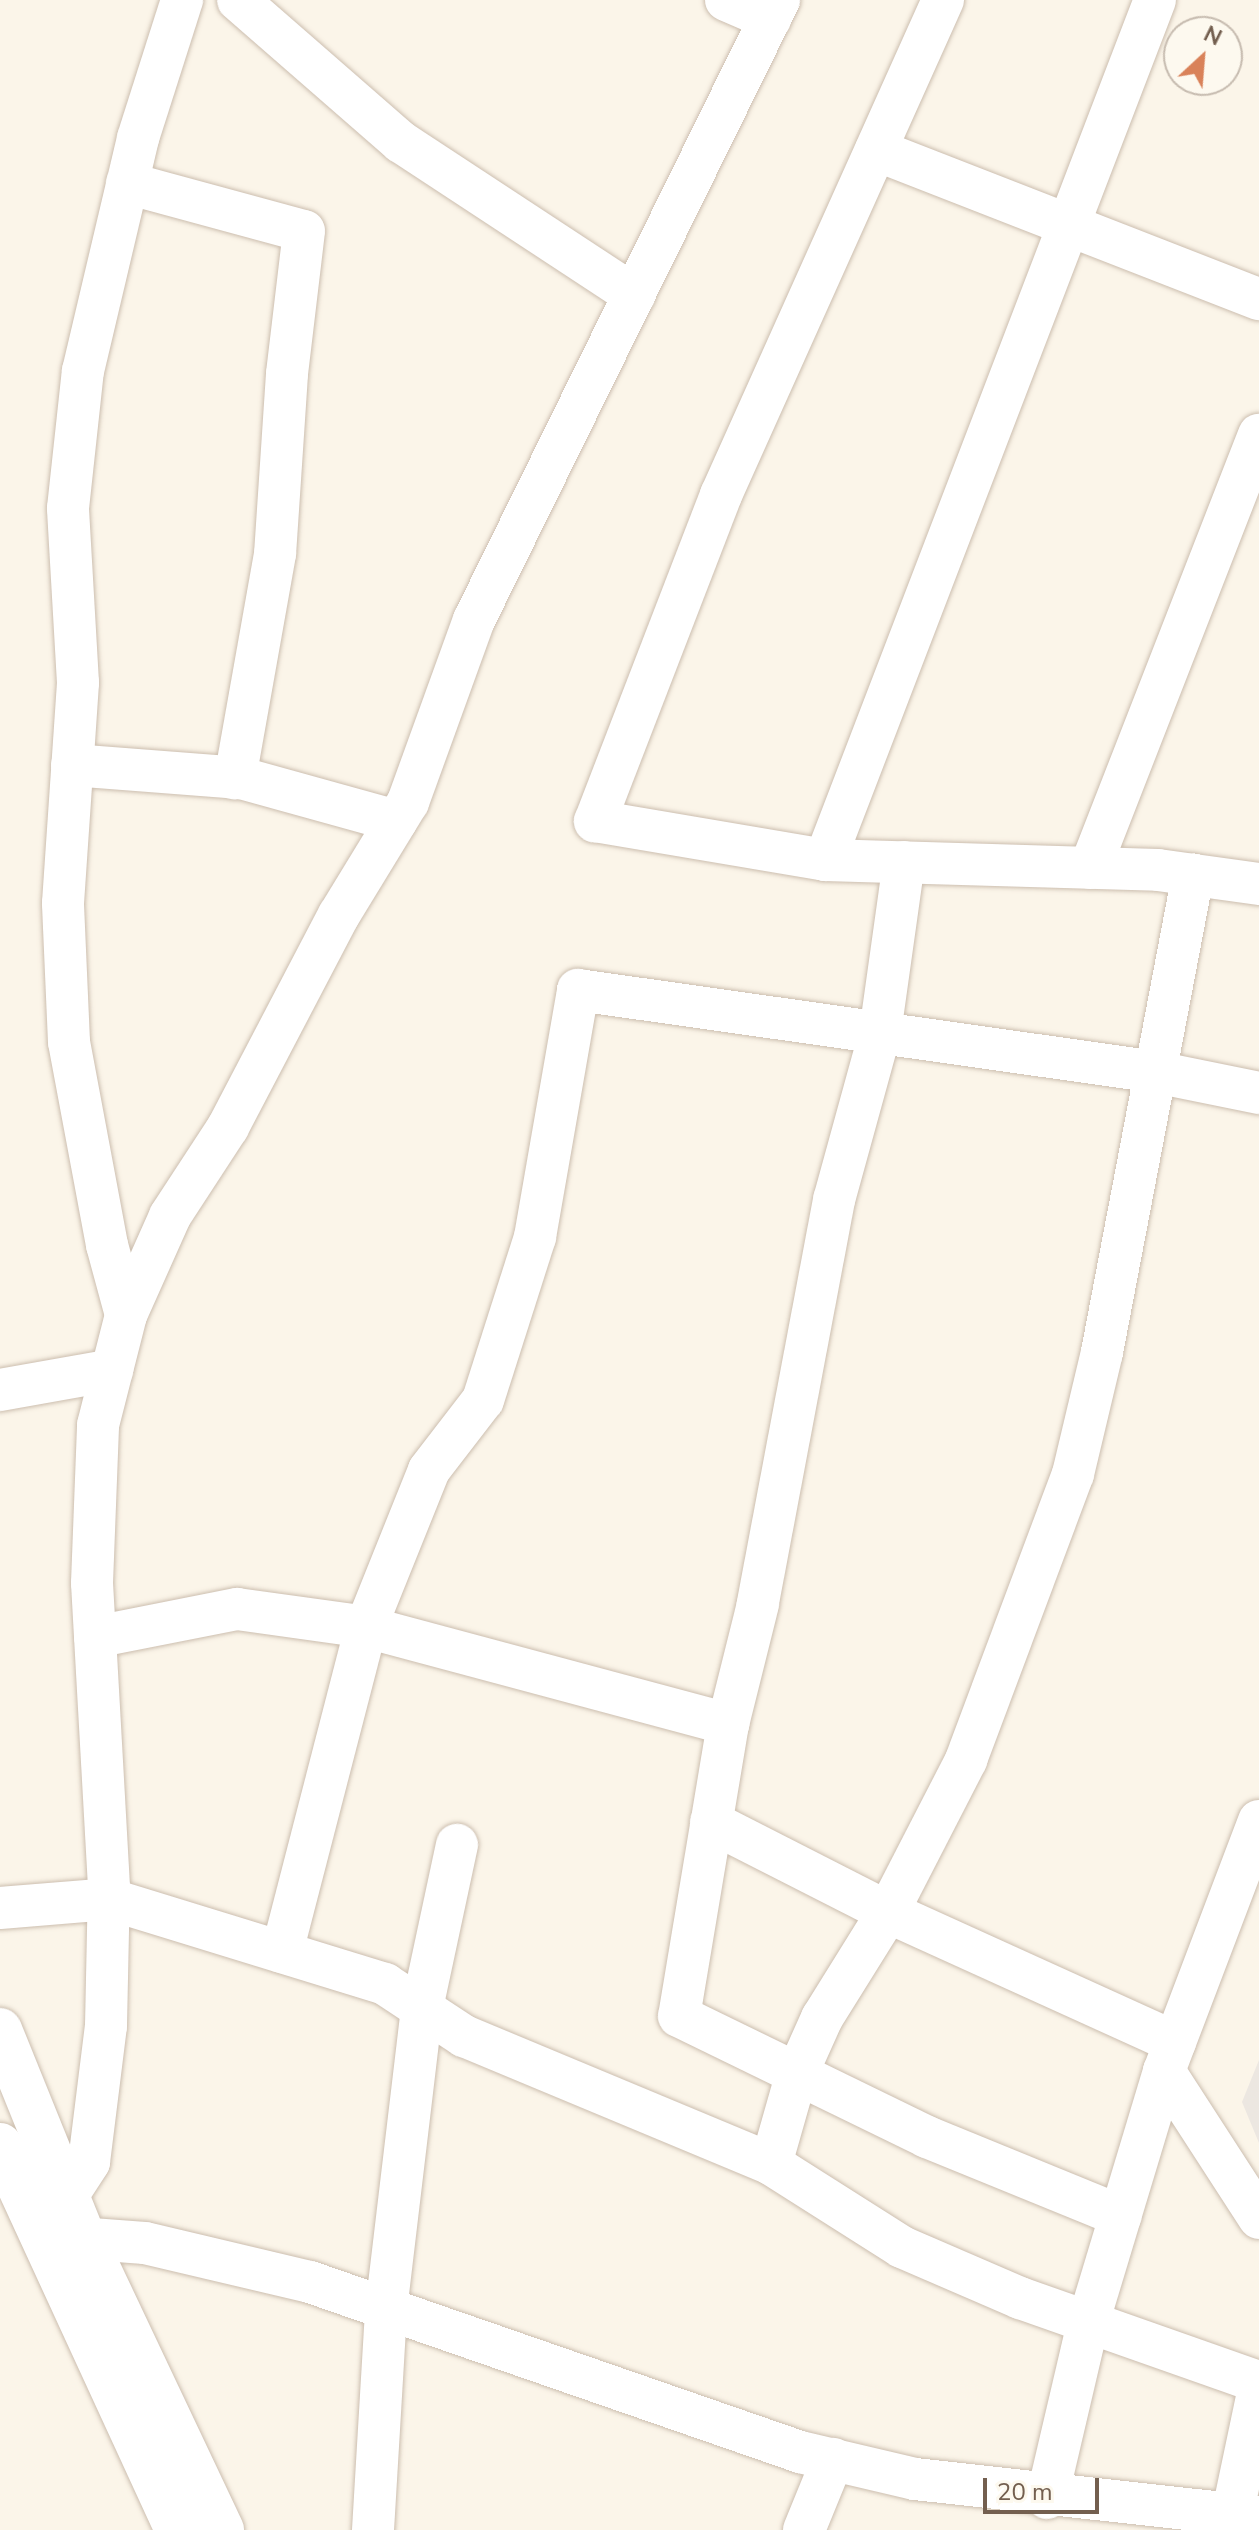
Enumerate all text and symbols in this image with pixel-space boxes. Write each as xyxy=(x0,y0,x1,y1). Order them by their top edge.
north arrow xyxy=(1163,16,1243,96)
text: N xyxy=(1199,19,1227,53)
scale bar xyxy=(987,2462,1103,2512)
text: 20 m xyxy=(997,2476,1053,2508)

